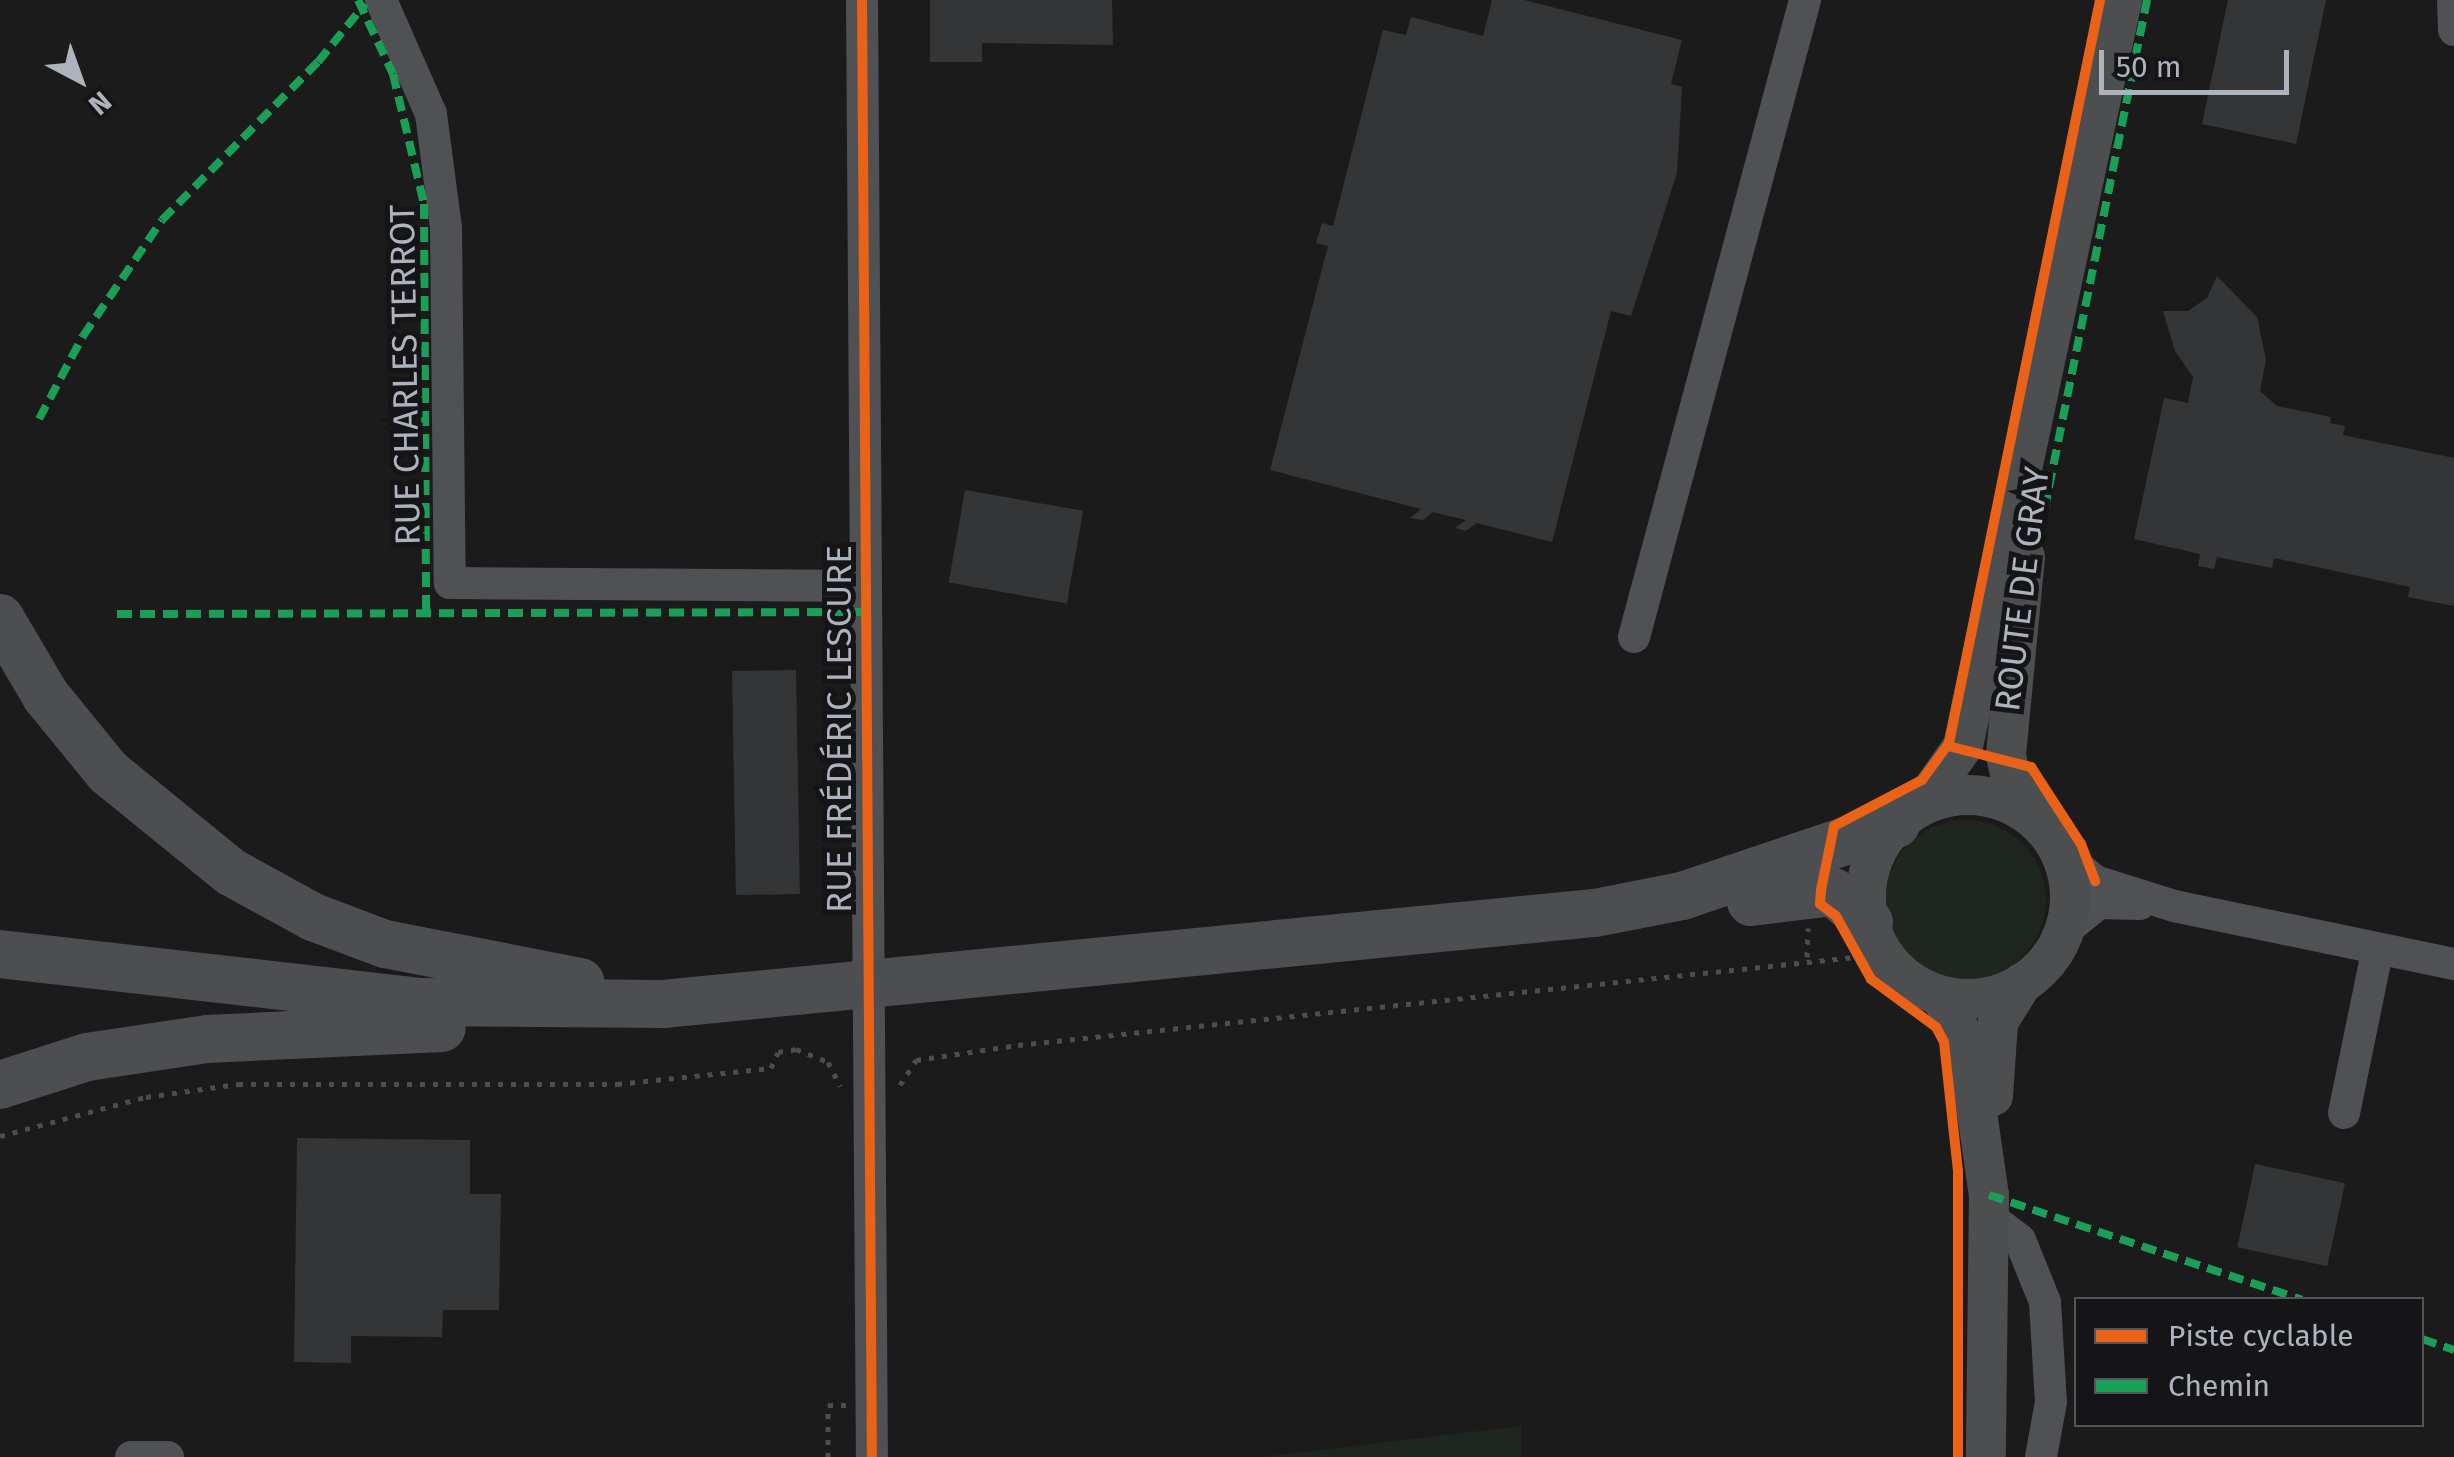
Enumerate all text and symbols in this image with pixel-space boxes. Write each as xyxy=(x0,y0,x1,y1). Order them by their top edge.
north arrow xyxy=(30,30,130,130)
scale bar xyxy=(2104,30,2294,92)
text: 50 m xyxy=(2116,49,2181,85)
text: N xyxy=(82,84,118,122)
street label: RUE CHARLES TERROT xyxy=(381,204,429,546)
street label: ROUTE DE GRAY xyxy=(1986,464,2058,714)
street label: RUE FRÉDÉRIC LESCURE xyxy=(818,545,860,913)
legend xyxy=(2074,1297,2424,1427)
text: Piste cyclable xyxy=(2168,1318,2354,1354)
text: Chemin xyxy=(2168,1368,2270,1404)

